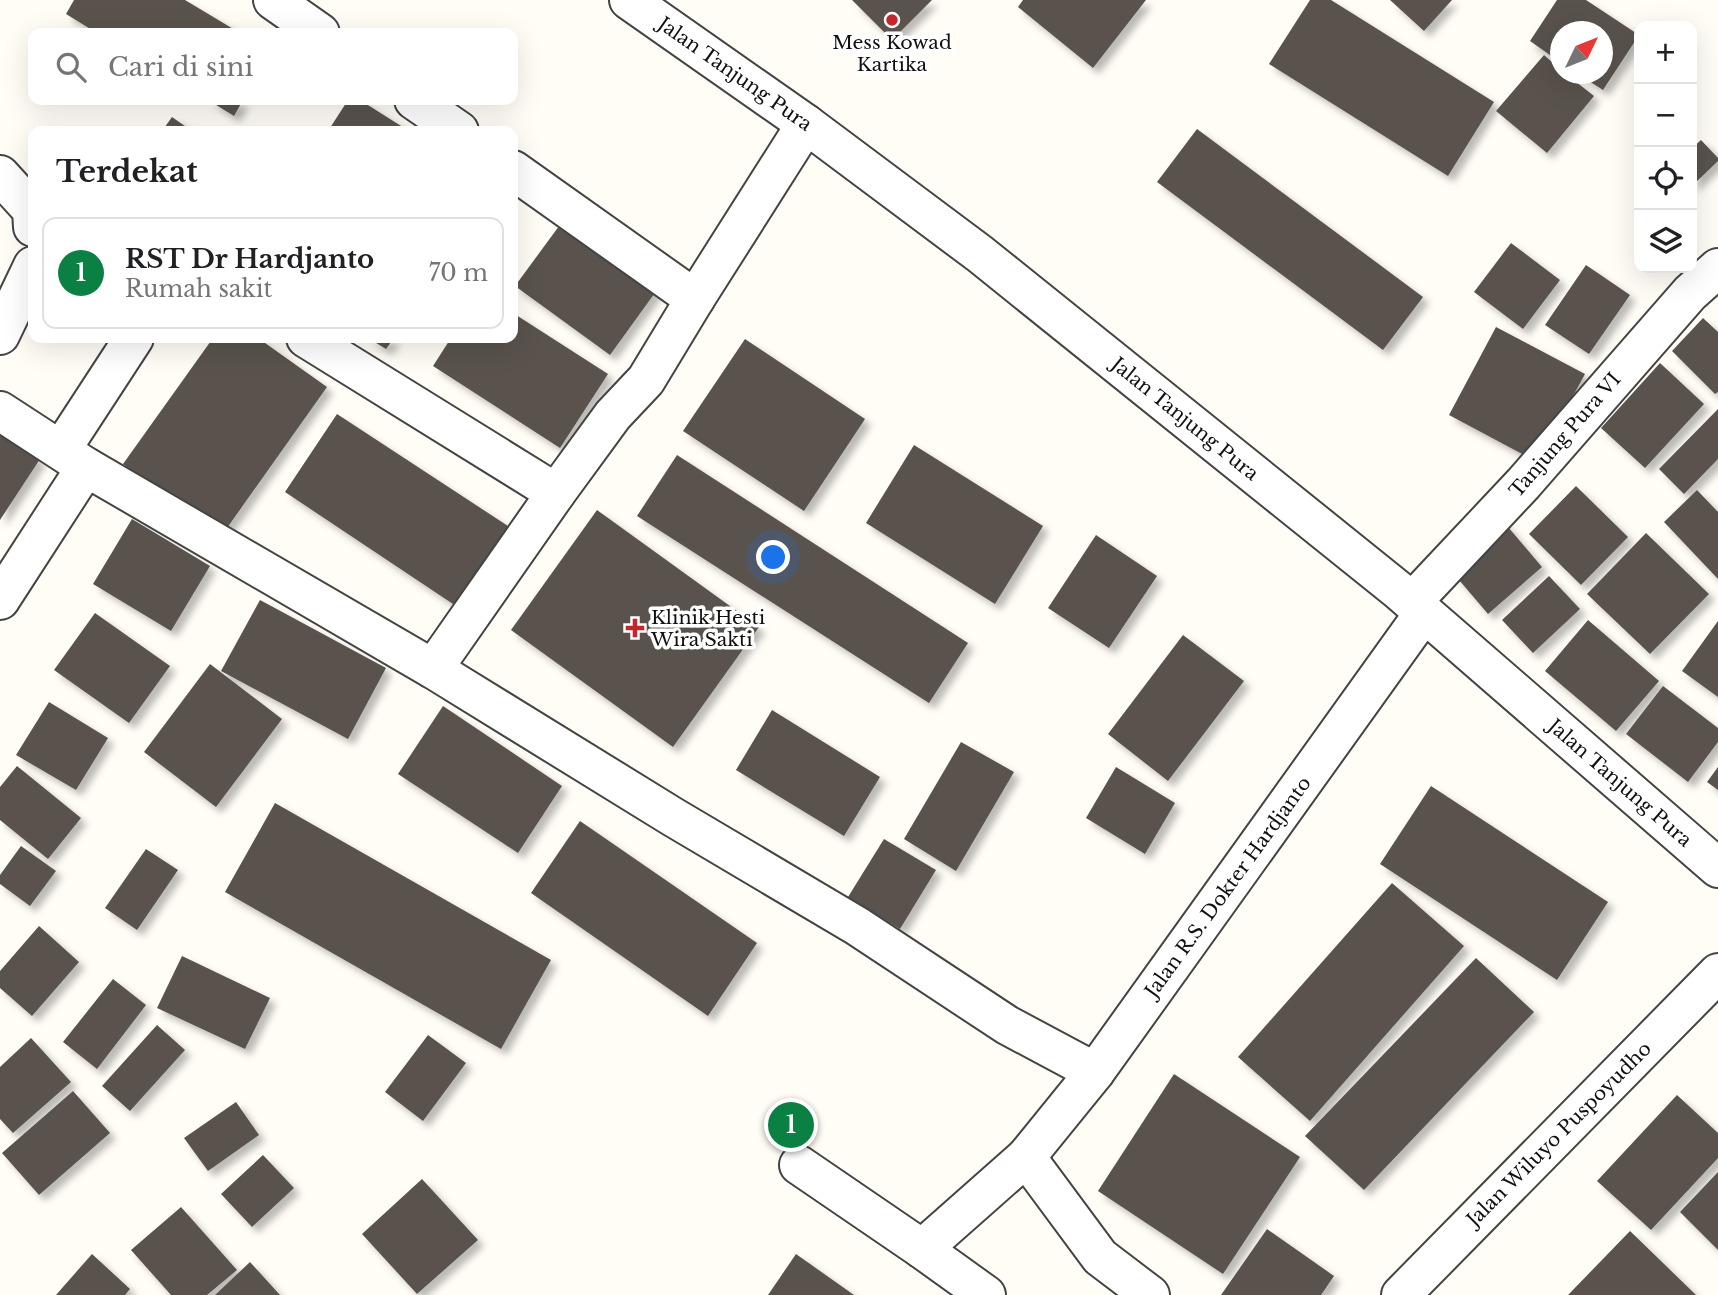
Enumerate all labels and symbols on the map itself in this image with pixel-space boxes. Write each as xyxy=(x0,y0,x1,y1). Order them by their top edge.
street label: Jalan Tanjung Pura xyxy=(651,11,817,136)
marker: Mess Kowad Kartika xyxy=(884,12,900,28)
north arrow xyxy=(1550,21,1613,84)
place label: Mess Kowad Kartika xyxy=(832,31,952,76)
street label: Jalan Tanjung Pura xyxy=(1104,351,1264,486)
street label: Tanjung Pura VI xyxy=(1505,368,1625,502)
your location xyxy=(756,540,790,574)
place label: Klinik Hesti Wira Sakti xyxy=(650,606,766,651)
marker: Klinik Hesti Wira Sakti xyxy=(625,618,645,638)
street label: Jalan Tanjung Pura xyxy=(1541,712,1697,852)
street label: Jalan R.S. Dokter Hardjanto xyxy=(1138,772,1316,1004)
street label: Jalan Wiluyo Puspoyudho xyxy=(1460,1037,1656,1233)
pin: 1 xyxy=(768,1099,814,1151)

